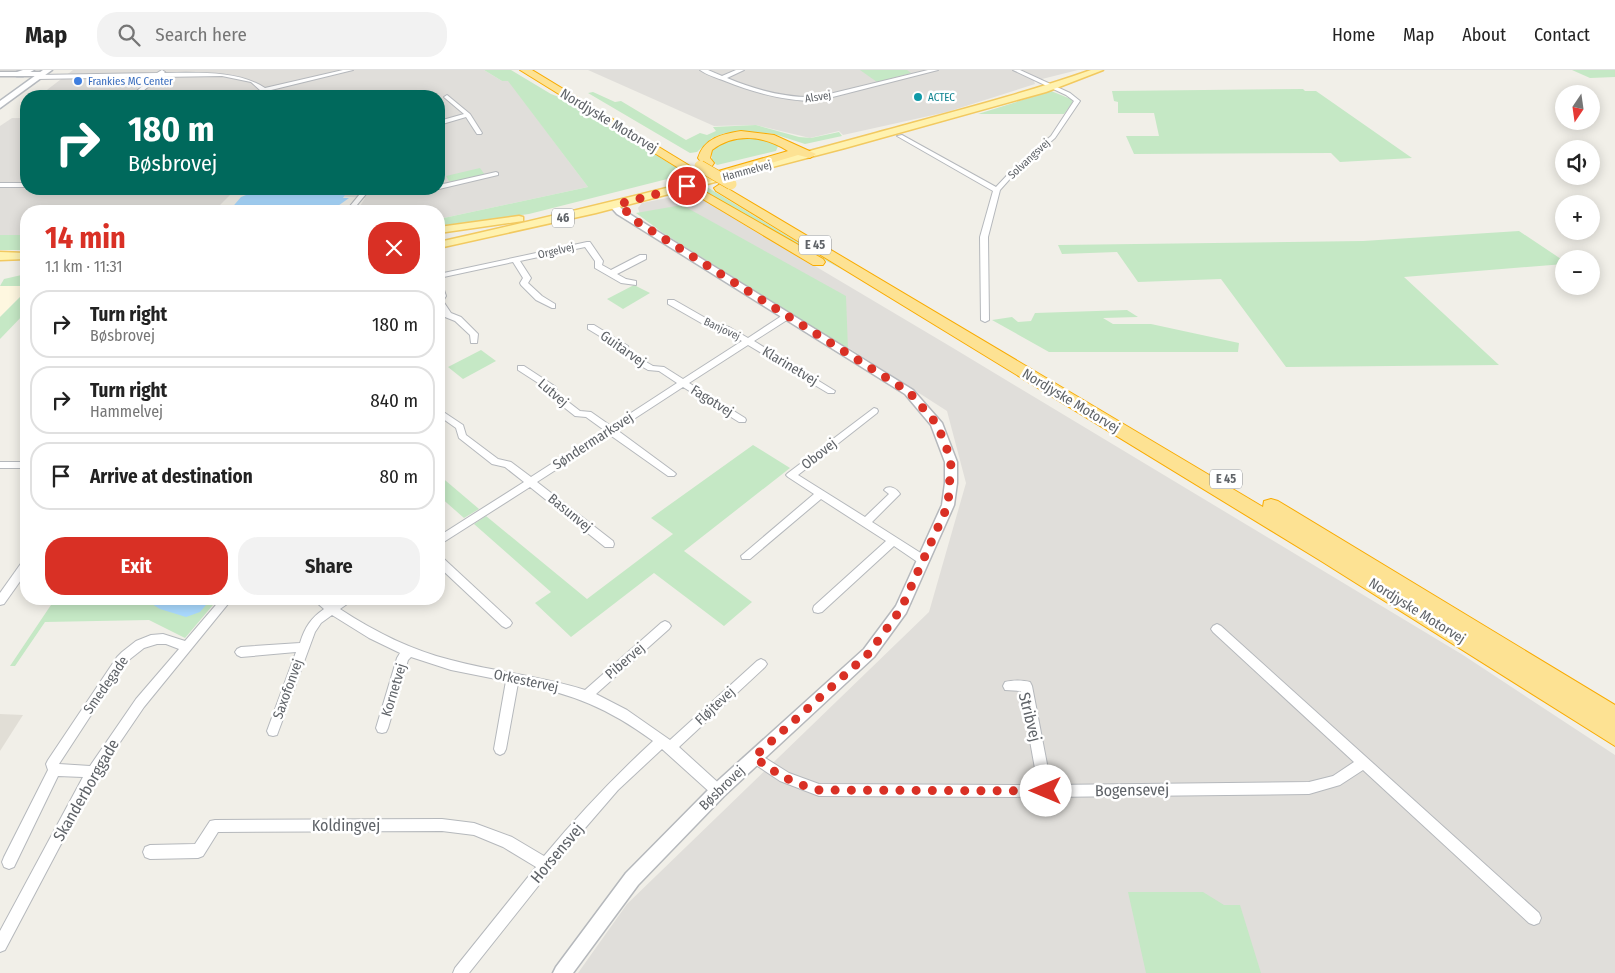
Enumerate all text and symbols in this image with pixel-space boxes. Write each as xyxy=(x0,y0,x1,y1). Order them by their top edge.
search box xyxy=(97,12,447,57)
text: Map xyxy=(25,21,67,49)
icon: search xyxy=(115,21,143,49)
text: Search here xyxy=(155,23,247,46)
text: Home xyxy=(1332,24,1375,46)
text: Map xyxy=(1403,24,1434,46)
text: About xyxy=(1462,24,1506,46)
text: Contact xyxy=(1534,24,1590,46)
marker: Frankies MC Center xyxy=(72,75,84,87)
place label: Frankies MC Center xyxy=(88,75,173,88)
street label: Nordjyske Motorvej xyxy=(557,85,661,157)
north arrow xyxy=(1555,85,1600,130)
map controls xyxy=(1555,85,1600,295)
street label: Alsvej xyxy=(804,88,832,105)
marker: ACTEC xyxy=(912,91,924,103)
place label: ACTEC xyxy=(928,91,955,104)
text: 180 m xyxy=(128,108,214,150)
icon: right xyxy=(45,110,110,175)
street label: Solvangsvej xyxy=(1005,136,1053,182)
button: sound xyxy=(1555,140,1600,185)
text: Bøsbrovej xyxy=(128,150,217,177)
street label: Hammelvej xyxy=(721,158,773,184)
pin xyxy=(666,165,708,207)
icon: arrive xyxy=(673,172,701,200)
button: + xyxy=(1555,195,1600,240)
road number: 46 xyxy=(552,208,574,228)
text: 14 min xyxy=(45,220,126,256)
button: close xyxy=(368,222,420,274)
road number: E 45 xyxy=(799,236,831,254)
street label: Orgelvej xyxy=(537,240,576,261)
button: − xyxy=(1555,250,1600,295)
text: 1.1 km · 11:31 xyxy=(45,257,123,276)
text: Turn right xyxy=(90,303,167,326)
icon: right xyxy=(47,310,75,338)
text: 180 m xyxy=(372,313,418,336)
street label: Banjovej xyxy=(702,315,743,343)
text: Bøsbrovej xyxy=(90,326,155,345)
street label: Guitarvej xyxy=(597,327,649,371)
street label: Klarinetvej xyxy=(759,343,821,389)
street label: Nordjyske Motorvej xyxy=(1019,365,1123,437)
street label: Lutvej xyxy=(534,375,572,411)
text: Turn right xyxy=(90,379,167,402)
street label: Fagotvej xyxy=(688,381,736,421)
icon: right xyxy=(47,386,75,414)
text: 840 m xyxy=(370,389,418,412)
text: Hammelvej xyxy=(90,402,163,421)
street label: Søndermarksvej xyxy=(550,409,636,473)
street label: Obovej xyxy=(798,435,840,473)
icon: arrive xyxy=(47,462,75,490)
text: Arrive at destination xyxy=(90,465,253,488)
text: 80 m xyxy=(380,465,418,488)
road number: E 45 xyxy=(1210,469,1242,488)
street label: Basunvej xyxy=(545,490,595,536)
button: Exit xyxy=(45,537,228,595)
button: Share xyxy=(238,537,420,595)
street label: Nordjyske Motorvej xyxy=(1366,574,1468,648)
street label: Pibervej xyxy=(602,639,648,683)
street label: Smedegade xyxy=(80,653,132,717)
street label: Saxofonvej xyxy=(269,657,307,721)
street label: Kornetvej xyxy=(378,661,410,719)
street label: Orkestervej xyxy=(492,666,560,696)
street label: Fløjtevej xyxy=(692,683,738,729)
street label: Stribvej xyxy=(1015,690,1045,744)
street label: Skanderborggade xyxy=(49,735,123,844)
street label: Bøsbrovej xyxy=(696,762,748,814)
position arrow xyxy=(1019,764,1071,816)
street label: Bogensevej xyxy=(1095,780,1169,800)
street label: Koldingvej xyxy=(312,816,380,835)
street label: Horsensvej xyxy=(527,819,587,887)

